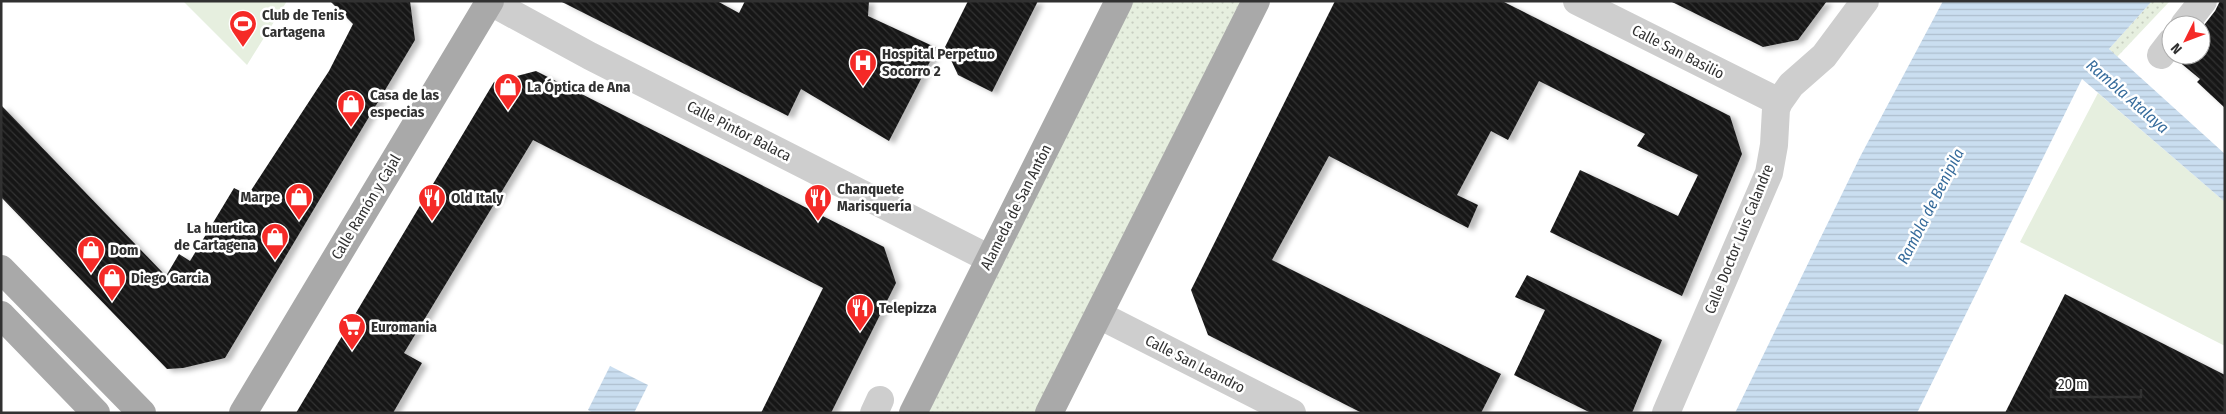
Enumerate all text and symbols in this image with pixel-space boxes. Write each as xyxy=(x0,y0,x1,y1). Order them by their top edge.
place label: Club de Tenis Cartagena xyxy=(262,6,345,41)
sports icon: Club de Tenis Cartagena xyxy=(228,9,258,48)
north arrow xyxy=(2161,15,2211,65)
street label: Calle San Basilio xyxy=(1629,21,1727,83)
text: N xyxy=(2168,40,2186,57)
place label: Hospital Perpetuo Socorro 2 xyxy=(882,45,995,80)
hospital icon: Hospital Perpetuo Socorro 2 xyxy=(848,48,878,87)
water label: Rambla Atalaya xyxy=(2083,56,2173,137)
shop icon: La Óptica de Ana xyxy=(493,72,523,111)
place label: La Óptica de Ana xyxy=(527,78,631,96)
place label: Casa de las especias xyxy=(370,86,439,121)
shop icon: Casa de las especias xyxy=(336,89,366,128)
street label: Calle Pintor Balaca xyxy=(684,97,794,165)
street label: Alameda de San Antón xyxy=(977,141,1055,273)
water label: Rambla de Benipila xyxy=(1893,145,1968,267)
street label: Calle Ramón y Cajal xyxy=(328,151,405,263)
street label: Calle Doctor Luis Calandre xyxy=(1701,162,1777,316)
place label: Chanquete Marisquería xyxy=(837,180,912,215)
shop icon: Marpe xyxy=(284,182,314,221)
restaurant icon: Old Italy xyxy=(417,183,447,222)
restaurant icon: Chanquete Marisquería xyxy=(803,183,833,222)
place label: Marpe xyxy=(241,188,280,206)
place label: Old Italy xyxy=(451,189,504,207)
place label: La huertica de Cartagena xyxy=(174,219,257,254)
shop icon: La huertica de Cartagena xyxy=(260,222,290,261)
shop icon: Dom xyxy=(76,235,106,274)
place label: Dom xyxy=(110,241,138,259)
shop icon: Diego Garcia xyxy=(97,263,127,302)
place label: Diego Garcia xyxy=(131,269,209,287)
restaurant icon: Telepizza xyxy=(845,293,875,332)
place label: Telepizza xyxy=(879,299,937,317)
supermarket icon: Euromania xyxy=(337,312,367,351)
place label: Euromania xyxy=(371,318,437,336)
street label: Calle San Leandro xyxy=(1142,331,1248,397)
scale bar xyxy=(2051,366,2141,398)
text: 20 m xyxy=(2058,375,2088,393)

